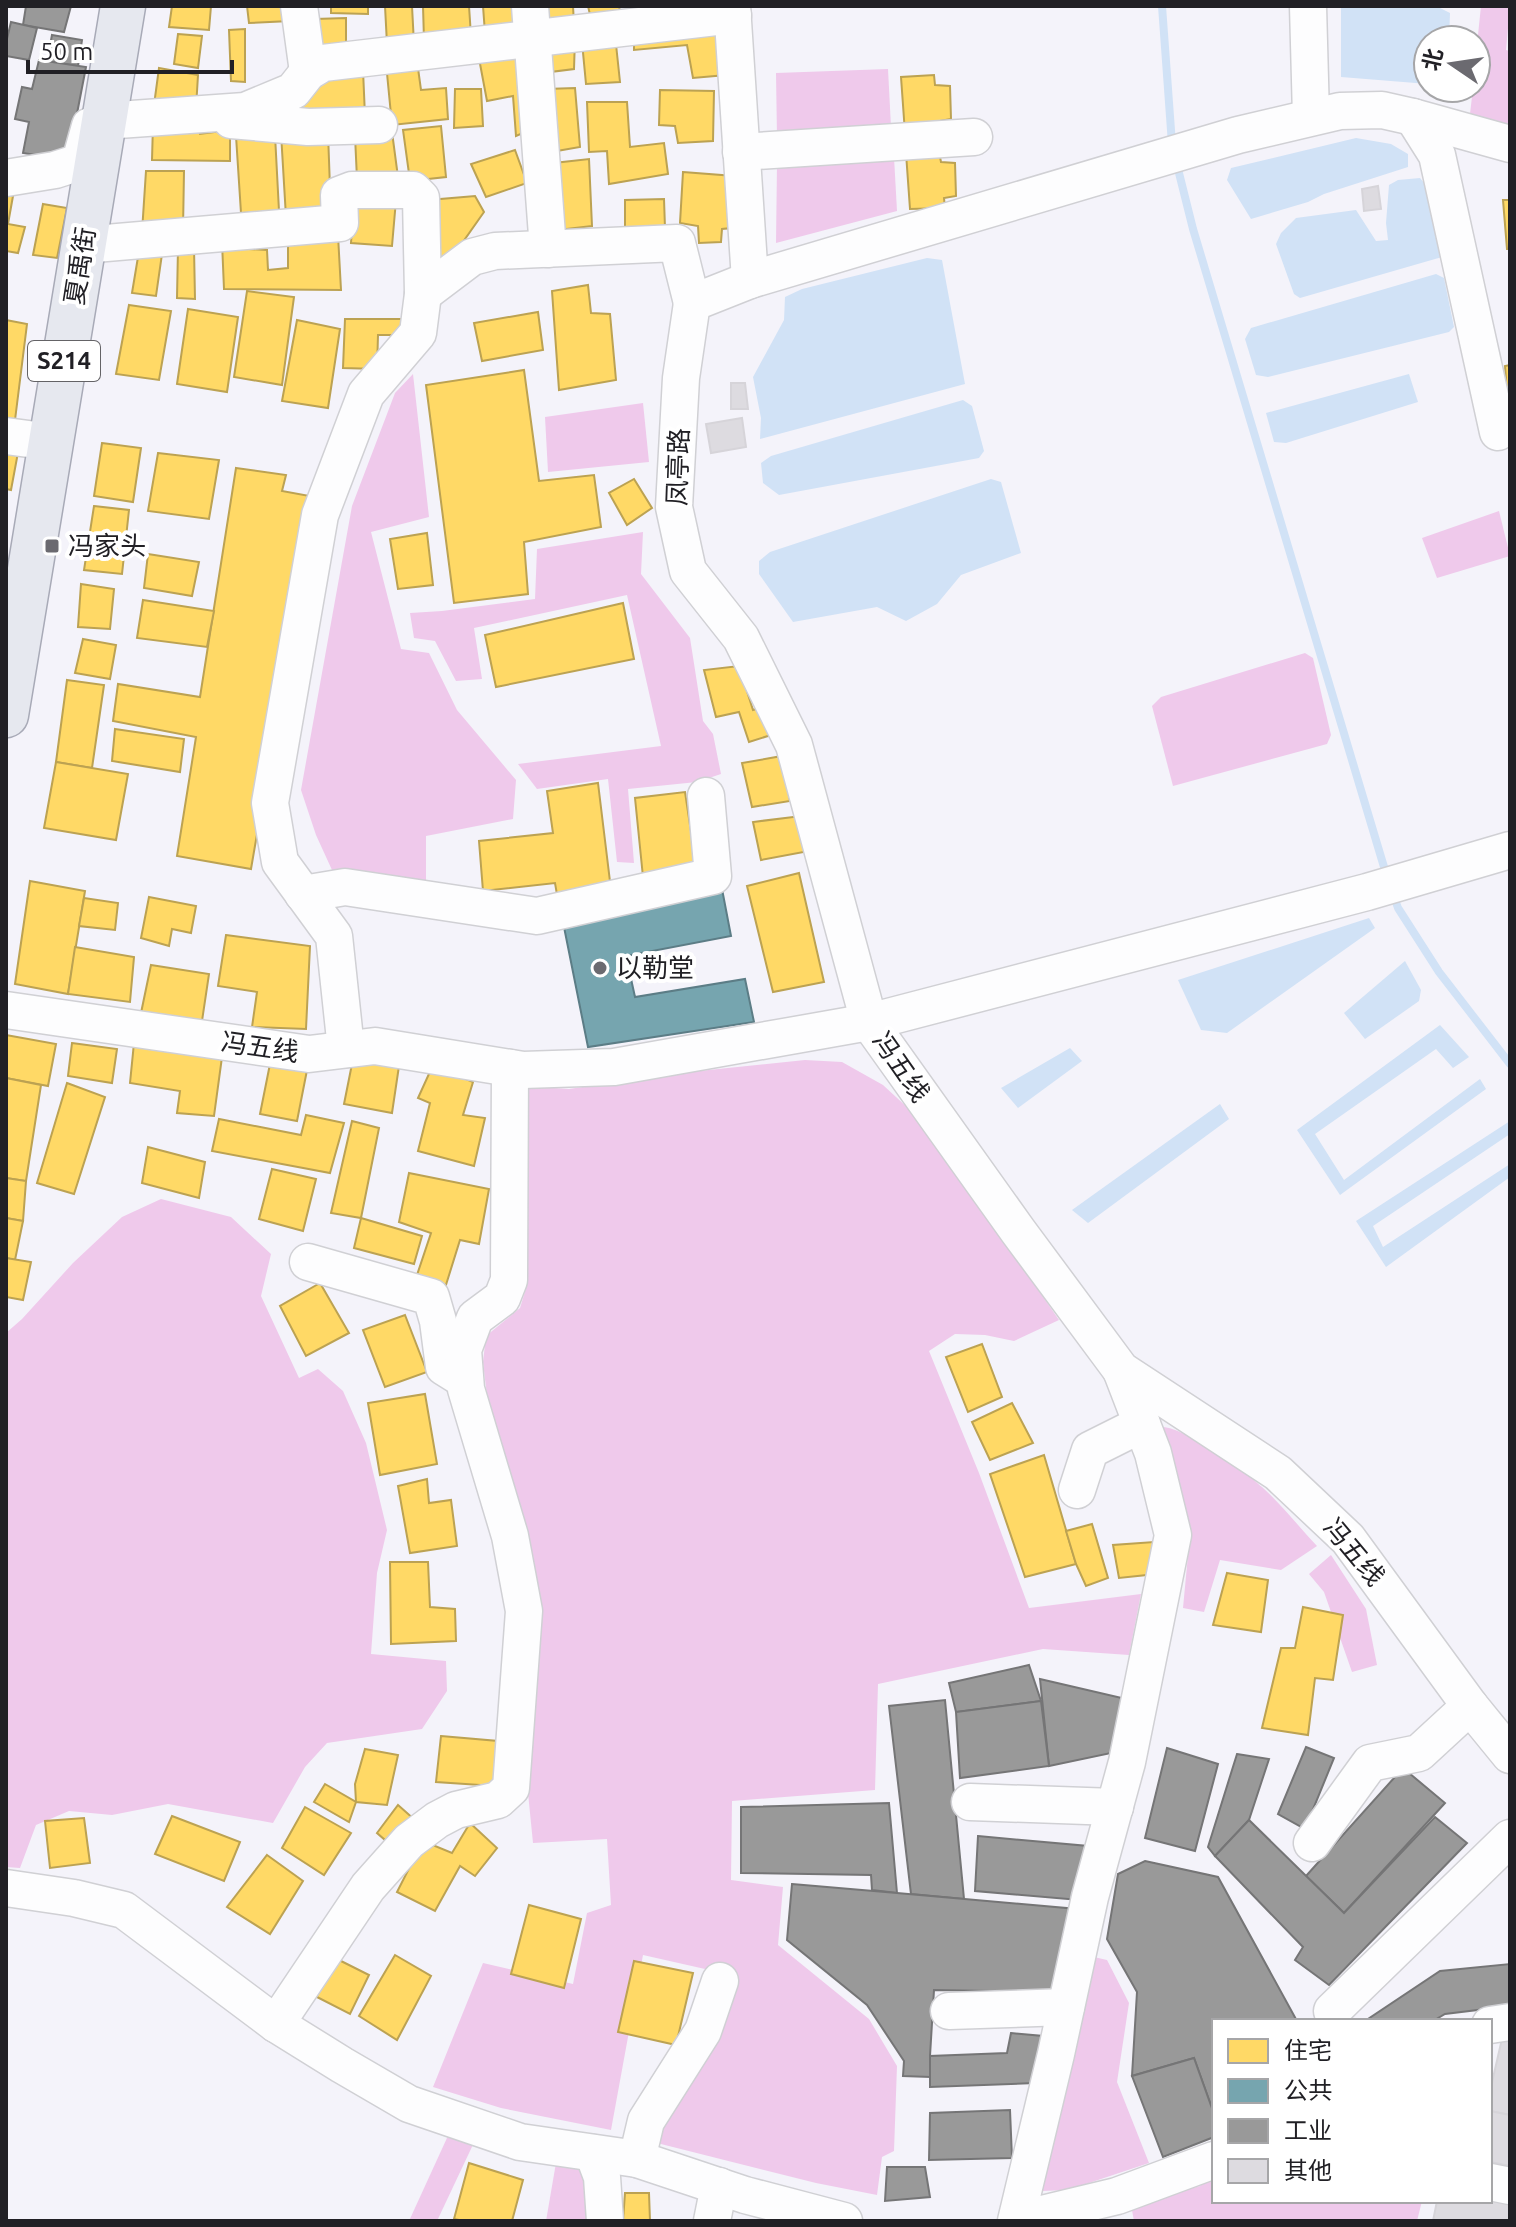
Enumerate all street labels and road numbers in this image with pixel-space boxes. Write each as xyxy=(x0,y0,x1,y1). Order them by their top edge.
street label: 夏禹街 xyxy=(59,225,100,307)
road number: S214 xyxy=(28,341,100,381)
street label: 凤亭路 xyxy=(662,427,693,506)
street label: 冯五线 xyxy=(867,1026,936,1107)
street label: 冯五线 xyxy=(219,1027,301,1066)
street label: 冯五线 xyxy=(1318,1512,1391,1591)

